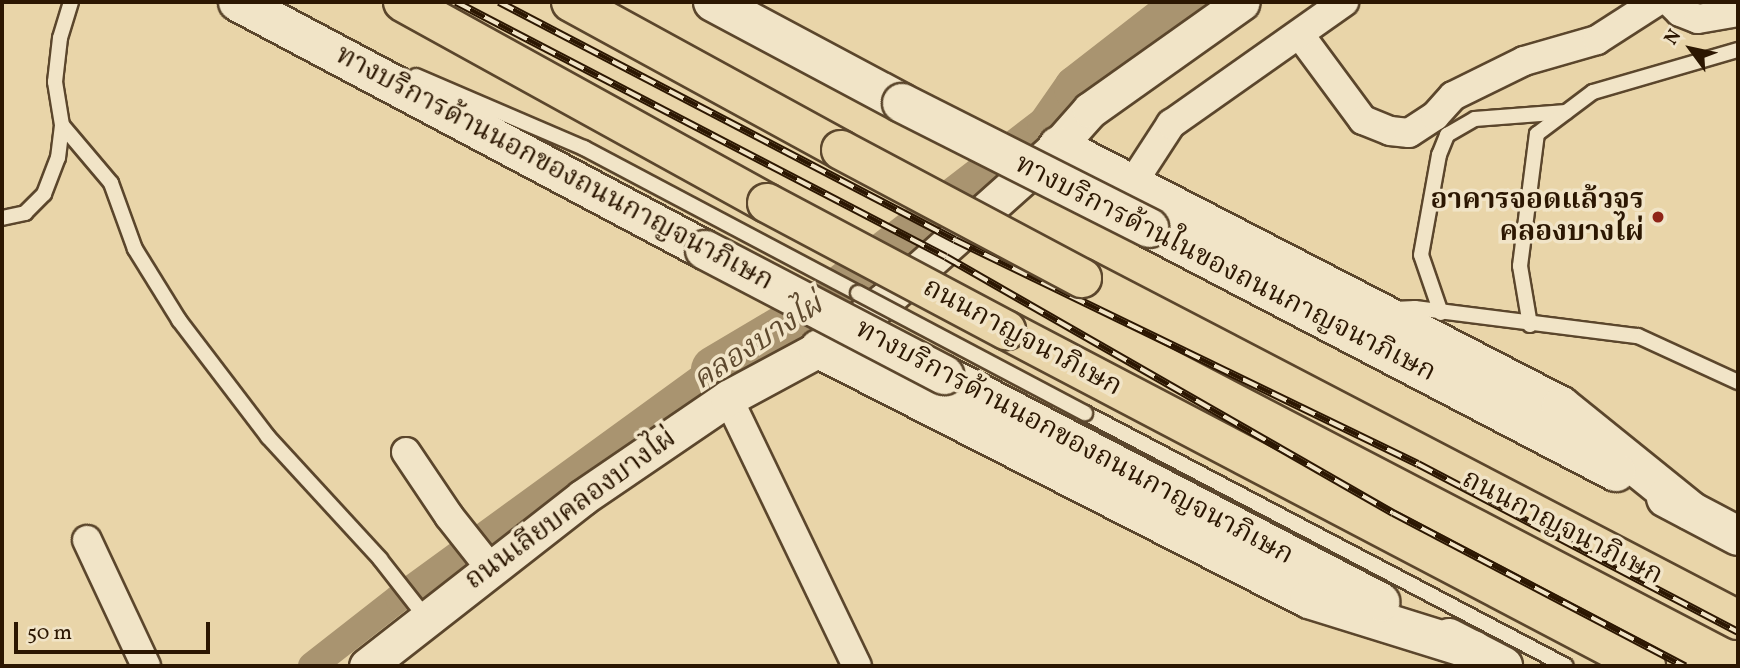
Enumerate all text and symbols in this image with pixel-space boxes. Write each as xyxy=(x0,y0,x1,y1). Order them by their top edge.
north arrow xyxy=(1656,14,1726,84)
text: N xyxy=(1659,25,1688,50)
street label: ทางบริการด้านนอกของถนนกาญจนาภิเษก xyxy=(329,39,779,299)
street label: ทางบริการด้านในของถนนกาญจนาภิเษก xyxy=(1009,148,1441,390)
place label: อาคารจอดแล้วจร คลองบางไผ่ xyxy=(1431,184,1644,250)
marker: อาคารจอดแล้วจร คลองบางไผ่ xyxy=(1650,209,1666,225)
street label: ถนนกาญจนาภิเษก xyxy=(917,271,1127,405)
water label: คลองบางไผ่ xyxy=(686,288,830,398)
street label: ทางบริการด้านนอกของถนนกาญจนาภิเษก xyxy=(849,313,1299,573)
street label: ถนนเลียบคลองบางไผ่ xyxy=(459,422,683,598)
street label: ถนนกาญจนาภิเษก xyxy=(1456,463,1668,593)
scale bar xyxy=(18,608,214,652)
text: 50 m xyxy=(27,619,72,648)

